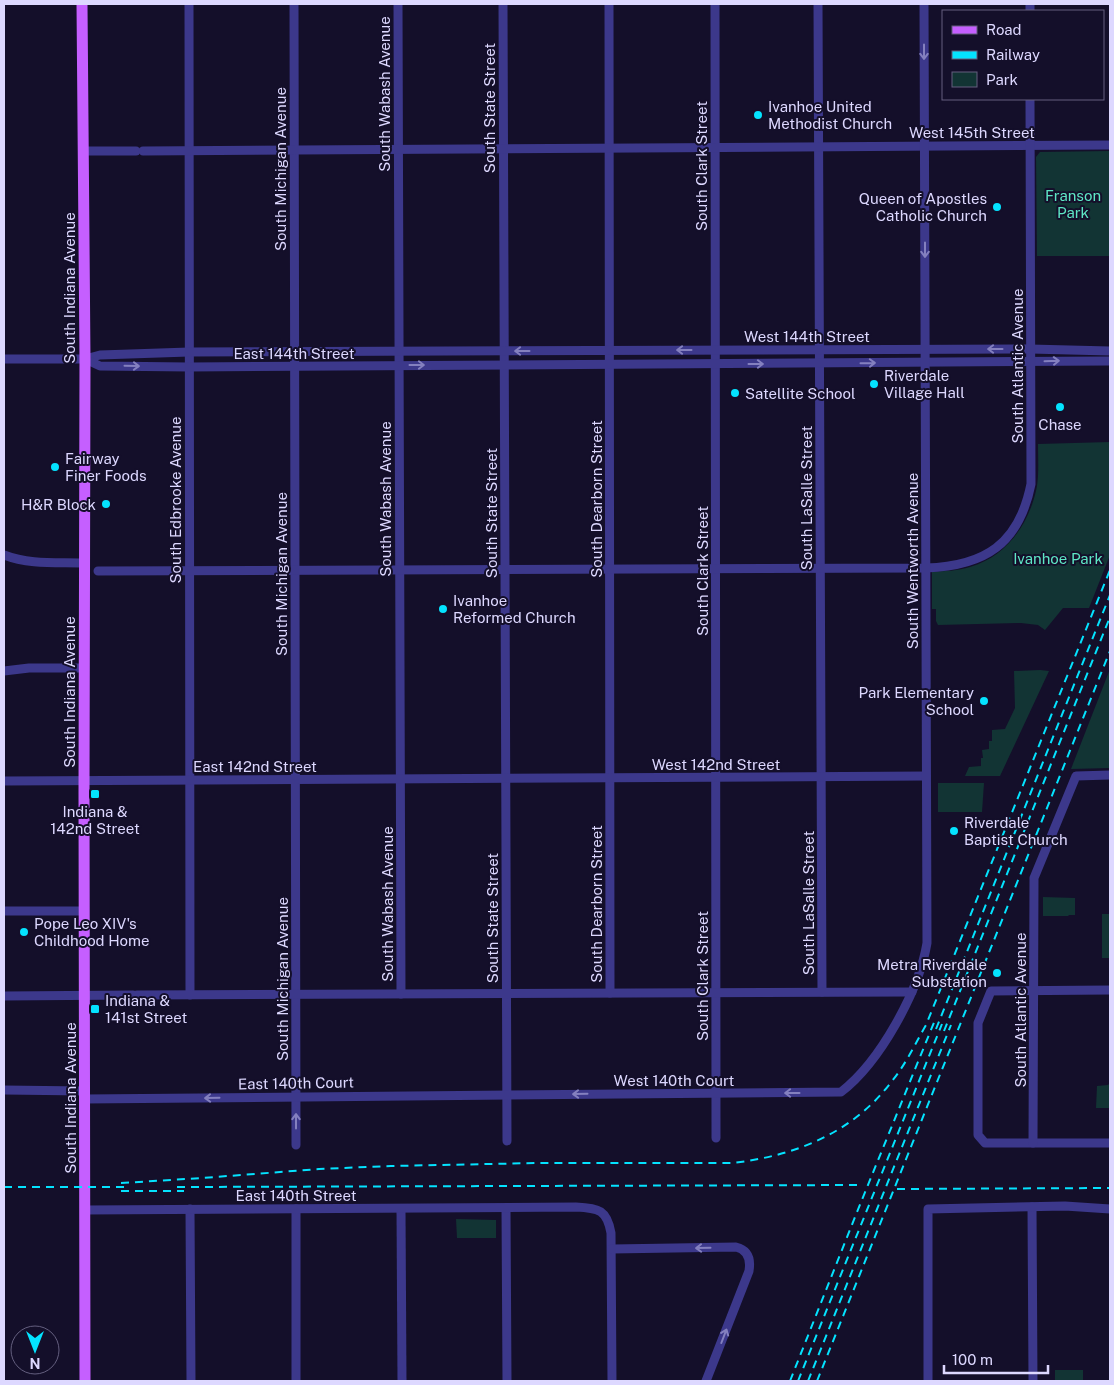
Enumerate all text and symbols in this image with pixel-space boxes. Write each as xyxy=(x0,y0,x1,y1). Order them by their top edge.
legend xyxy=(942,10,1104,100)
street label: South Wabash Avenue xyxy=(376,16,393,172)
text: Road xyxy=(986,21,1022,38)
street label: South State Street xyxy=(481,43,498,173)
one-way arrow xyxy=(919,44,929,60)
text: Railway xyxy=(986,46,1040,63)
text: Park xyxy=(986,71,1018,88)
street label: South Michigan Avenue xyxy=(272,87,289,251)
place label: Ivanhoe United Methodist Church xyxy=(768,98,892,132)
street label: South Clark Street xyxy=(693,101,710,231)
marker: Ivanhoe United Methodist Church xyxy=(752,109,764,121)
street label: West 145th Street xyxy=(909,124,1035,141)
park label: Franson Park xyxy=(1045,187,1101,221)
place label: Queen of Apostles Catholic Church xyxy=(859,190,987,224)
marker: Queen of Apostles Catholic Church xyxy=(991,201,1003,213)
street label: South Indiana Avenue xyxy=(61,212,78,364)
one-way arrow xyxy=(920,242,930,258)
street label: South Atlantic Avenue xyxy=(1009,289,1026,443)
street label: West 144th Street xyxy=(744,328,870,345)
one-way arrow xyxy=(987,344,1003,354)
street label: East 144th Street xyxy=(233,345,355,362)
one-way arrow xyxy=(677,345,693,355)
one-way arrow xyxy=(514,346,530,356)
one-way arrow xyxy=(1044,357,1060,366)
one-way arrow xyxy=(860,358,876,368)
one-way arrow xyxy=(748,359,764,369)
one-way arrow xyxy=(409,360,425,370)
one-way arrow xyxy=(124,361,140,371)
place label: Riverdale Village Hall xyxy=(884,367,965,401)
marker: Riverdale Village Hall xyxy=(868,378,880,390)
place label: Satellite School xyxy=(745,385,856,402)
marker: Satellite School xyxy=(729,387,741,399)
marker: Chase xyxy=(1054,401,1066,413)
place label: Chase xyxy=(1038,416,1082,433)
street label: South Edbrooke Avenue xyxy=(167,417,184,583)
street label: South Dearborn Street xyxy=(588,420,605,578)
street label: South Wabash Avenue xyxy=(377,421,394,577)
street label: South LaSalle Street xyxy=(798,425,815,570)
street label: South State Street xyxy=(483,448,500,578)
place label: Fairway Finer Foods xyxy=(65,450,147,484)
marker: Fairway Finer Foods xyxy=(49,461,61,473)
street label: South Wentworth Avenue xyxy=(904,473,921,649)
street label: South Michigan Avenue xyxy=(273,492,290,656)
place label: H&R Block xyxy=(21,496,96,513)
marker: H&R Block xyxy=(100,498,112,510)
street label: South Clark Street xyxy=(694,506,711,636)
park label: Ivanhoe Park xyxy=(1013,550,1103,567)
place label: Ivanhoe Reformed Church xyxy=(453,592,576,626)
marker: Ivanhoe Reformed Church xyxy=(437,603,449,615)
street label: South Indiana Avenue xyxy=(61,616,78,768)
place label: Park Elementary School xyxy=(859,684,974,718)
marker: Park Elementary School xyxy=(978,695,990,707)
street label: West 142nd Street xyxy=(652,756,780,773)
street label: East 142nd Street xyxy=(193,758,317,775)
marker: Indiana & 142nd Street xyxy=(89,788,101,800)
place label: Indiana & 142nd Street xyxy=(50,803,140,837)
place label: Riverdale Baptist Church xyxy=(964,814,1068,848)
street label: South Dearborn Street xyxy=(588,825,605,983)
marker: Riverdale Baptist Church xyxy=(948,825,960,837)
street label: South Wabash Avenue xyxy=(379,826,396,982)
street label: South LaSalle Street xyxy=(800,830,817,975)
street label: South State Street xyxy=(484,853,501,983)
street label: South Michigan Avenue xyxy=(274,897,291,1061)
street label: South Clark Street xyxy=(694,911,711,1041)
place label: Pope Leo XIV's Childhood Home xyxy=(34,915,150,949)
marker: Pope Leo XIV's Childhood Home xyxy=(18,926,30,938)
street label: South Atlantic Avenue xyxy=(1012,933,1029,1087)
place label: Metra Riverdale Substation xyxy=(877,956,987,990)
marker: Metra Riverdale Substation xyxy=(991,967,1003,979)
place label: Indiana & 141st Street xyxy=(105,992,188,1026)
marker: Indiana & 141st Street xyxy=(89,1003,101,1015)
street label: South Indiana Avenue xyxy=(62,1022,79,1174)
street label: West 140th Court xyxy=(614,1072,735,1089)
street label: East 140th Court xyxy=(238,1073,354,1093)
one-way arrow xyxy=(784,1088,800,1098)
one-way arrow xyxy=(572,1089,588,1099)
one-way arrow xyxy=(205,1093,221,1103)
one-way arrow xyxy=(291,1113,301,1130)
street label: East 140th Street xyxy=(236,1187,357,1204)
one-way arrow xyxy=(695,1243,711,1252)
north arrow xyxy=(10,1325,60,1375)
one-way arrow xyxy=(719,1329,729,1344)
scale bar xyxy=(944,1342,1048,1374)
text: 100 m xyxy=(952,1351,993,1368)
text: N xyxy=(30,1355,40,1371)

